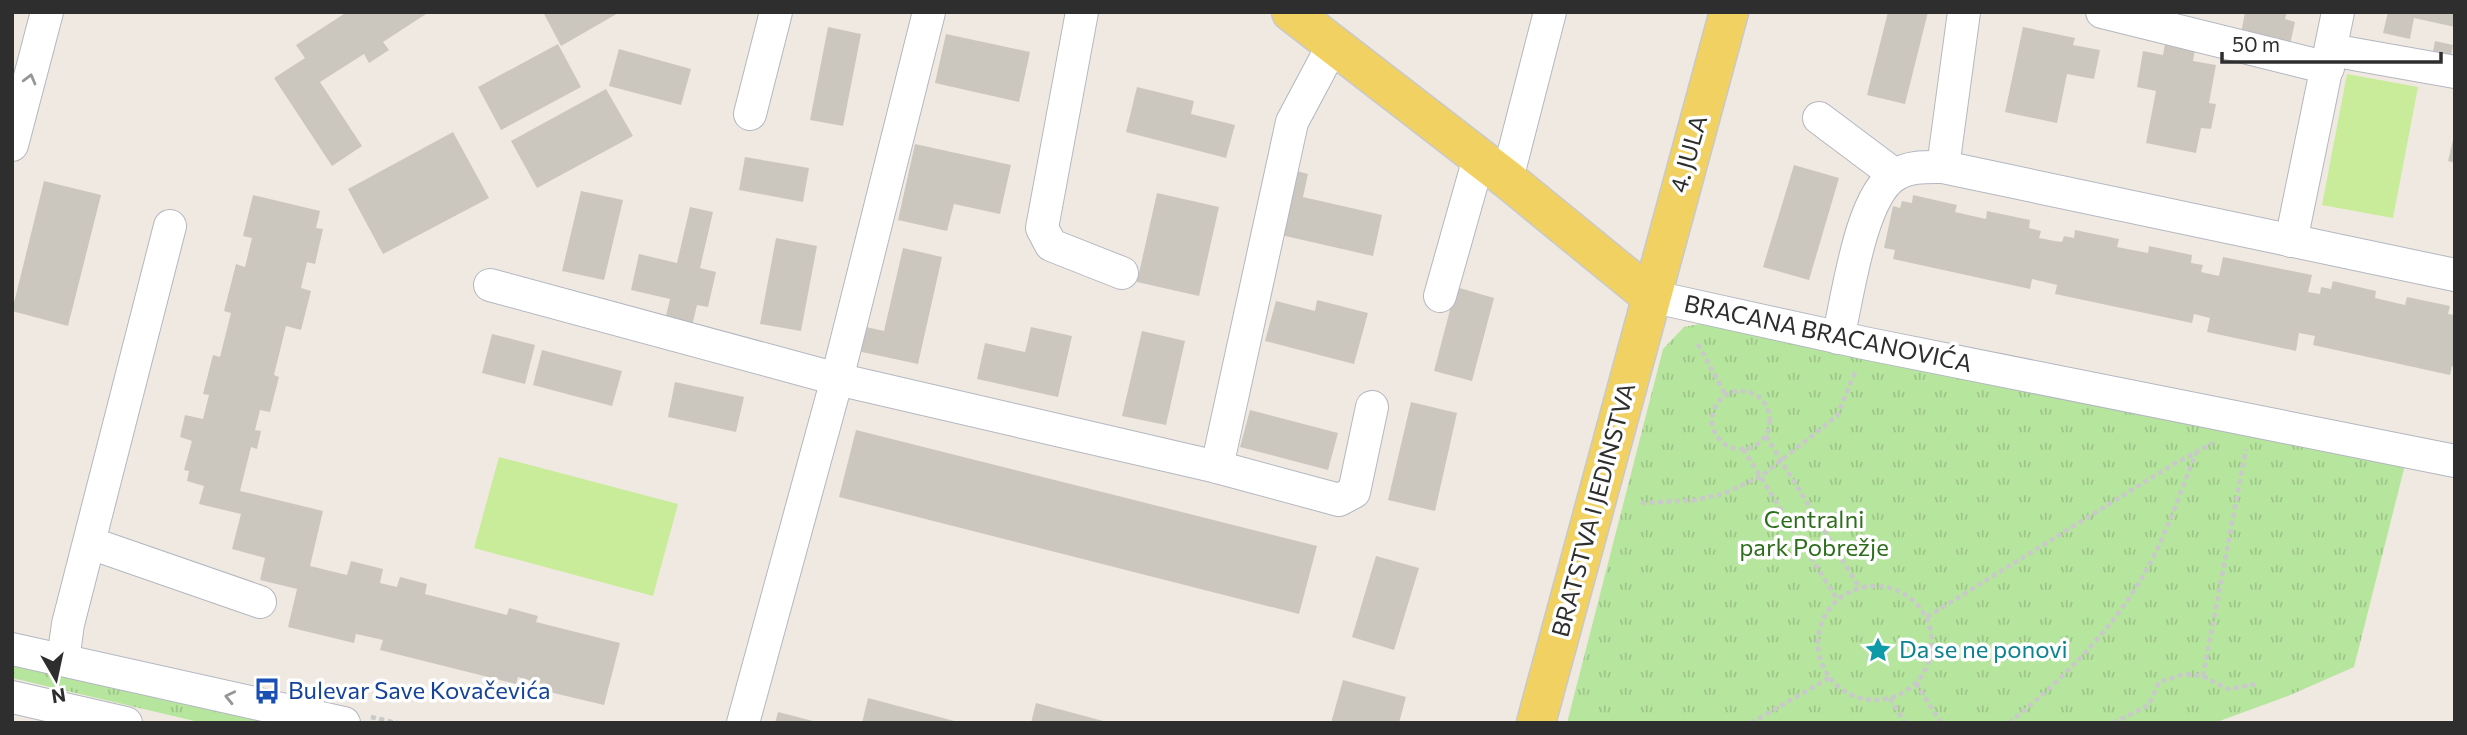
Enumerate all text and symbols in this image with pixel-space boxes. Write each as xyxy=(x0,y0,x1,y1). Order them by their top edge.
scale bar xyxy=(2222,21,2441,65)
text: 50 m xyxy=(2232,31,2280,56)
one-way arrow xyxy=(22,73,36,85)
street label: 4. JULA xyxy=(1663,111,1712,196)
street label: BRACANA BRACANOVIĆA xyxy=(1682,288,1975,377)
street label: BRATSTVA I JEDINSTVA xyxy=(1545,379,1640,640)
park label: Centralni park Pobrežje xyxy=(1739,504,1889,561)
place label: Da se ne ponovi xyxy=(1899,634,2068,663)
place icon: Da se ne ponovi xyxy=(1863,635,1893,665)
north arrow xyxy=(21,644,91,714)
place label: Bulevar Save Kovačevića xyxy=(288,675,551,704)
bus stop icon: Bulevar Save Kovačevića xyxy=(252,676,282,706)
text: N xyxy=(50,684,68,709)
one-way arrow xyxy=(224,690,236,705)

